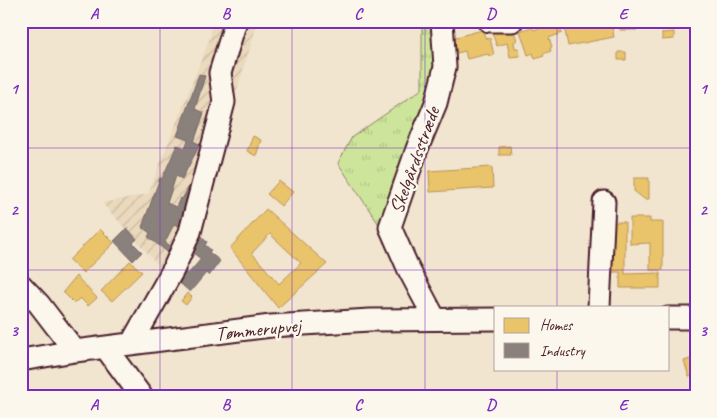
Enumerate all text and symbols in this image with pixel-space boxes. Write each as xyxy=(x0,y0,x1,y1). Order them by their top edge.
text: A xyxy=(90,4,100,24)
text: B xyxy=(222,4,232,24)
text: C xyxy=(354,4,364,24)
text: D xyxy=(486,4,497,24)
text: E xyxy=(619,4,630,24)
text: 1 xyxy=(10,79,19,99)
text: 1 xyxy=(699,79,708,99)
street label: Skelgårdsstræde xyxy=(384,102,446,217)
text: 2 xyxy=(10,200,19,220)
text: 2 xyxy=(699,200,708,220)
legend xyxy=(494,306,670,370)
street label: Tømmerupvej xyxy=(214,312,304,346)
text: Homes xyxy=(540,316,574,335)
text: 3 xyxy=(10,321,19,341)
text: 3 xyxy=(699,321,708,341)
text: Industry xyxy=(540,342,587,361)
text: A xyxy=(90,395,100,415)
text: B xyxy=(222,395,232,415)
text: C xyxy=(354,395,364,415)
text: D xyxy=(486,395,497,415)
text: E xyxy=(619,395,630,415)

